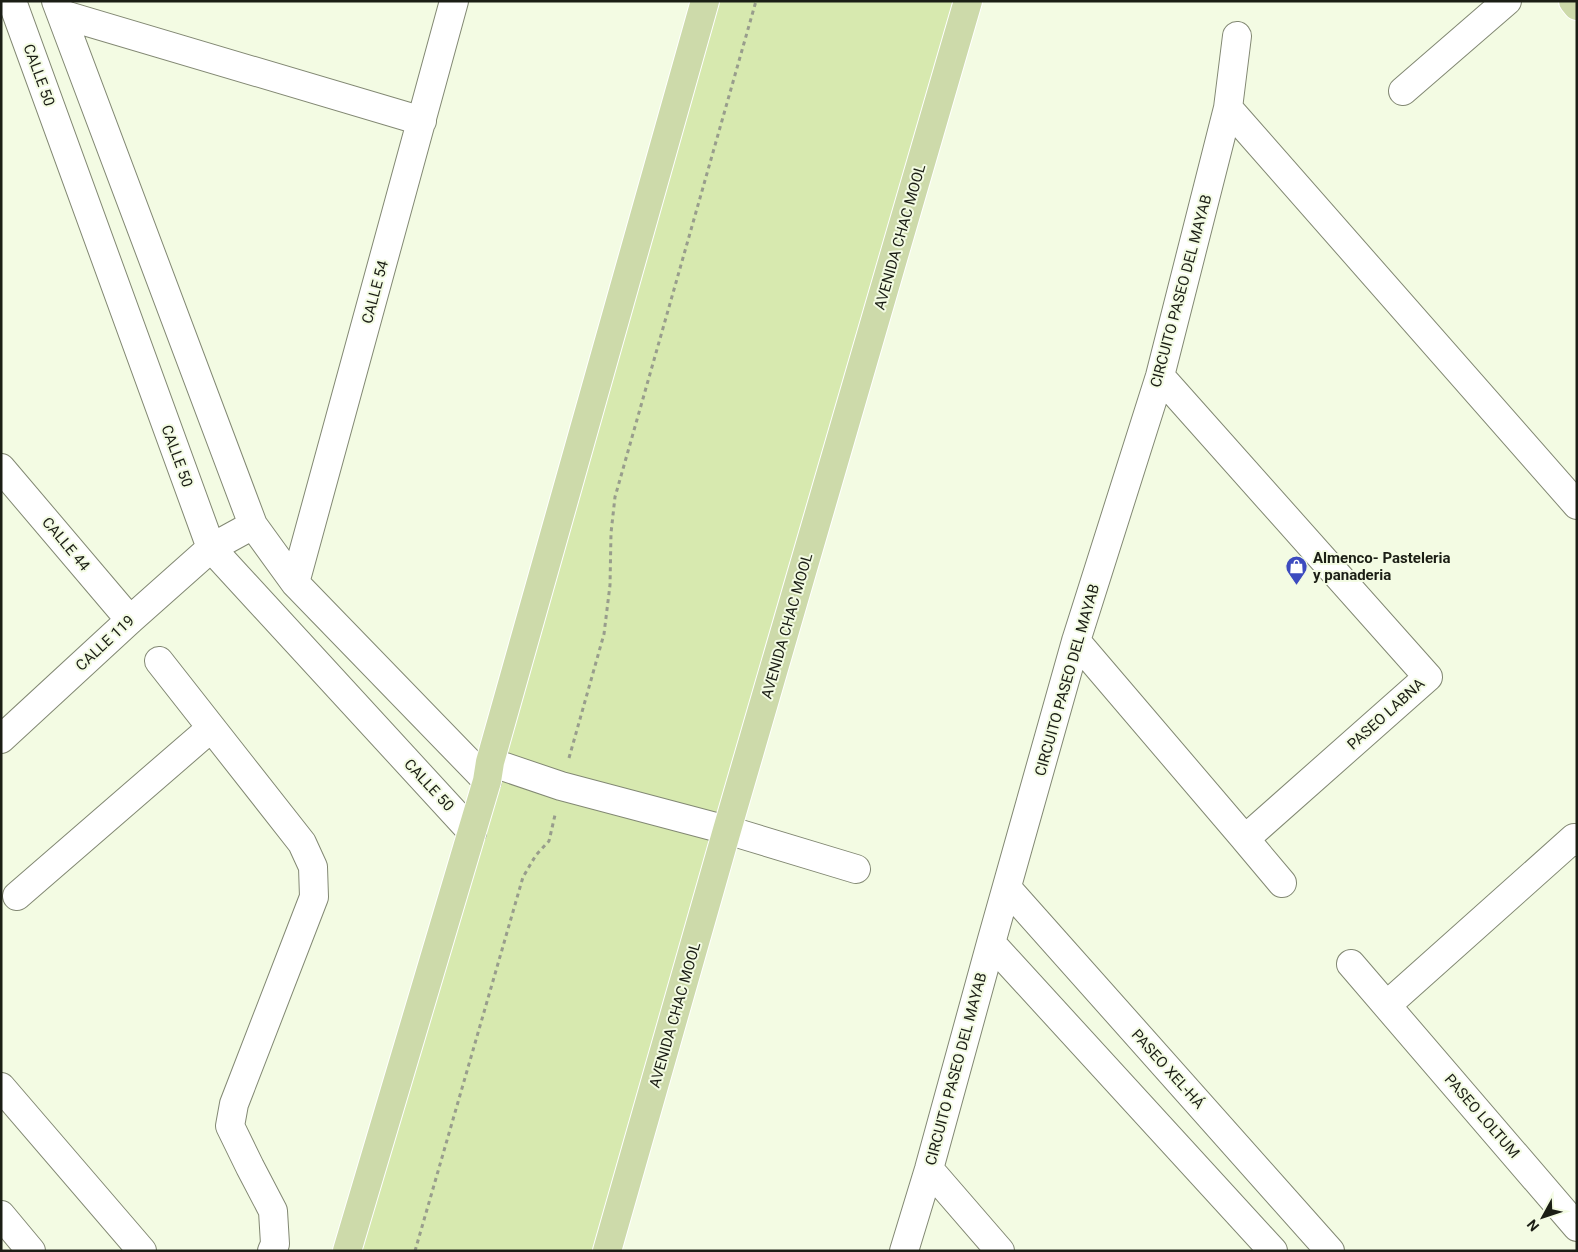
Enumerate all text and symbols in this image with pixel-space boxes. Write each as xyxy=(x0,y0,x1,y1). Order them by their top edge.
street label: CALLE 50 xyxy=(19,41,59,109)
street label: AVENIDA CHAC MOOL xyxy=(871,162,929,312)
street label: CIRCUITO PASEO DEL MAYAB xyxy=(1147,193,1215,389)
street label: CALLE 54 xyxy=(358,258,392,326)
street label: CALLE 50 xyxy=(157,422,197,490)
street label: CALLE 44 xyxy=(38,513,94,575)
place label: Almenco- Pasteleria y panaderia xyxy=(1313,549,1451,584)
street label: AVENIDA CHAC MOOL xyxy=(758,551,816,701)
shop icon: Almenco- Pasteleria y panaderia xyxy=(1285,555,1309,586)
street label: CIRCUITO PASEO DEL MAYAB xyxy=(1031,582,1103,778)
street label: CALLE 119 xyxy=(72,611,138,675)
street label: PASEO LABNA xyxy=(1344,674,1428,753)
street label: CALLE 50 xyxy=(400,755,458,815)
street label: AVENIDA CHAC MOOL xyxy=(646,940,704,1090)
street label: CIRCUITO PASEO DEL MAYAB xyxy=(922,971,990,1167)
street label: PASEO XEL-HÁ xyxy=(1128,1026,1208,1113)
street label: PASEO LOLTUM xyxy=(1441,1070,1523,1162)
north arrow xyxy=(1518,1192,1568,1242)
text: N xyxy=(1524,1216,1542,1234)

